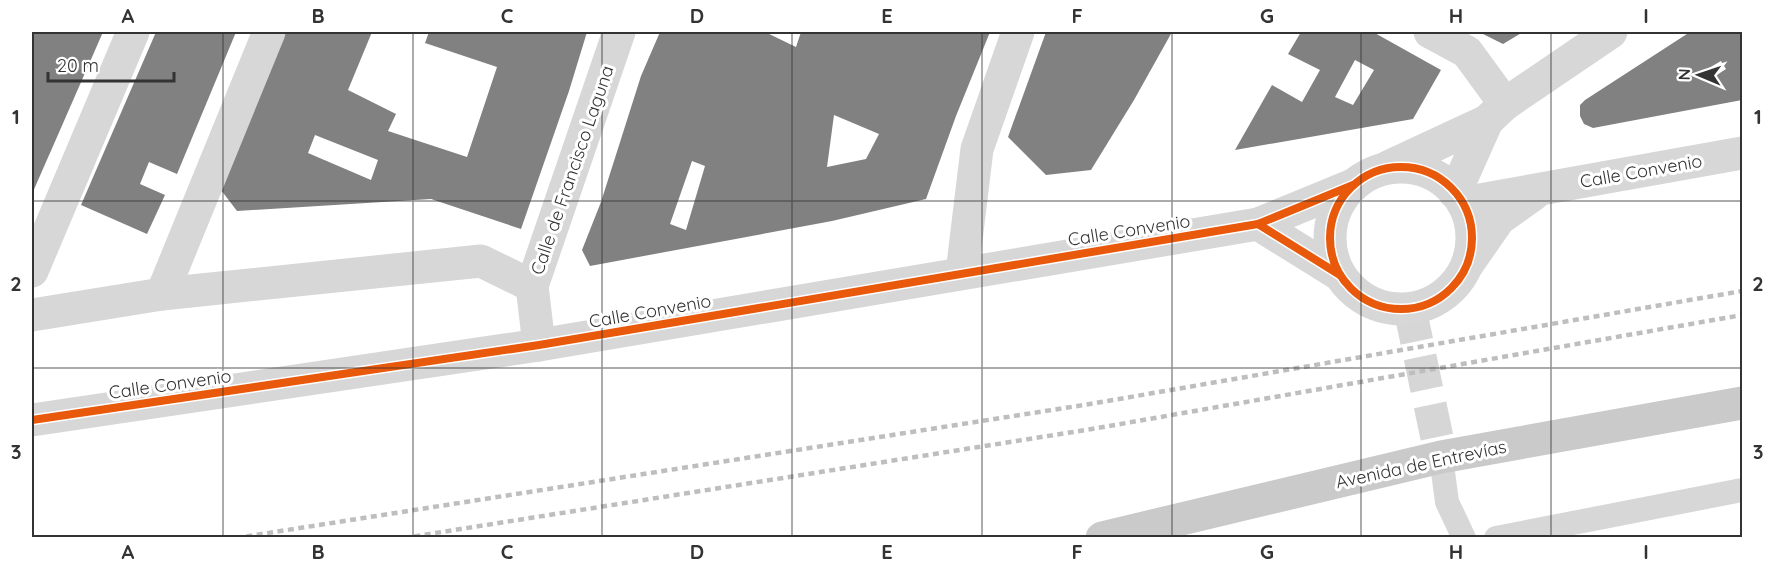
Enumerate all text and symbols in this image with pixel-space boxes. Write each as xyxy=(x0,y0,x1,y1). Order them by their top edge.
text: A xyxy=(122,3,135,28)
text: B xyxy=(311,3,325,28)
text: C xyxy=(501,3,514,28)
text: D xyxy=(690,3,704,28)
text: E xyxy=(881,3,893,28)
text: F xyxy=(1071,3,1083,28)
text: G xyxy=(1260,3,1274,28)
text: H xyxy=(1449,3,1463,28)
text: I xyxy=(1643,3,1649,28)
scale bar xyxy=(48,45,174,83)
north arrow xyxy=(1669,45,1729,105)
text: 20 m xyxy=(57,54,99,77)
street label: Calle de Francisco Laguna xyxy=(525,62,619,278)
text: N xyxy=(1674,68,1694,81)
text: 1 xyxy=(12,104,20,129)
text: 1 xyxy=(1754,104,1762,129)
street label: Calle Convenio xyxy=(1578,149,1704,193)
street label: Calle Convenio xyxy=(1066,209,1192,251)
text: 2 xyxy=(10,271,22,296)
text: 2 xyxy=(1752,271,1764,296)
street label: Calle Convenio xyxy=(587,289,713,333)
street label: Calle Convenio xyxy=(107,364,233,404)
street label: Avenida de Entrevías xyxy=(1334,435,1508,493)
text: 3 xyxy=(11,439,21,464)
text: 3 xyxy=(1753,439,1763,464)
text: A xyxy=(122,539,135,564)
text: B xyxy=(311,539,325,564)
text: C xyxy=(501,539,514,564)
text: D xyxy=(690,539,704,564)
text: E xyxy=(881,539,893,564)
text: F xyxy=(1071,539,1083,564)
text: G xyxy=(1260,539,1274,564)
text: H xyxy=(1449,539,1463,564)
text: I xyxy=(1643,539,1649,564)

